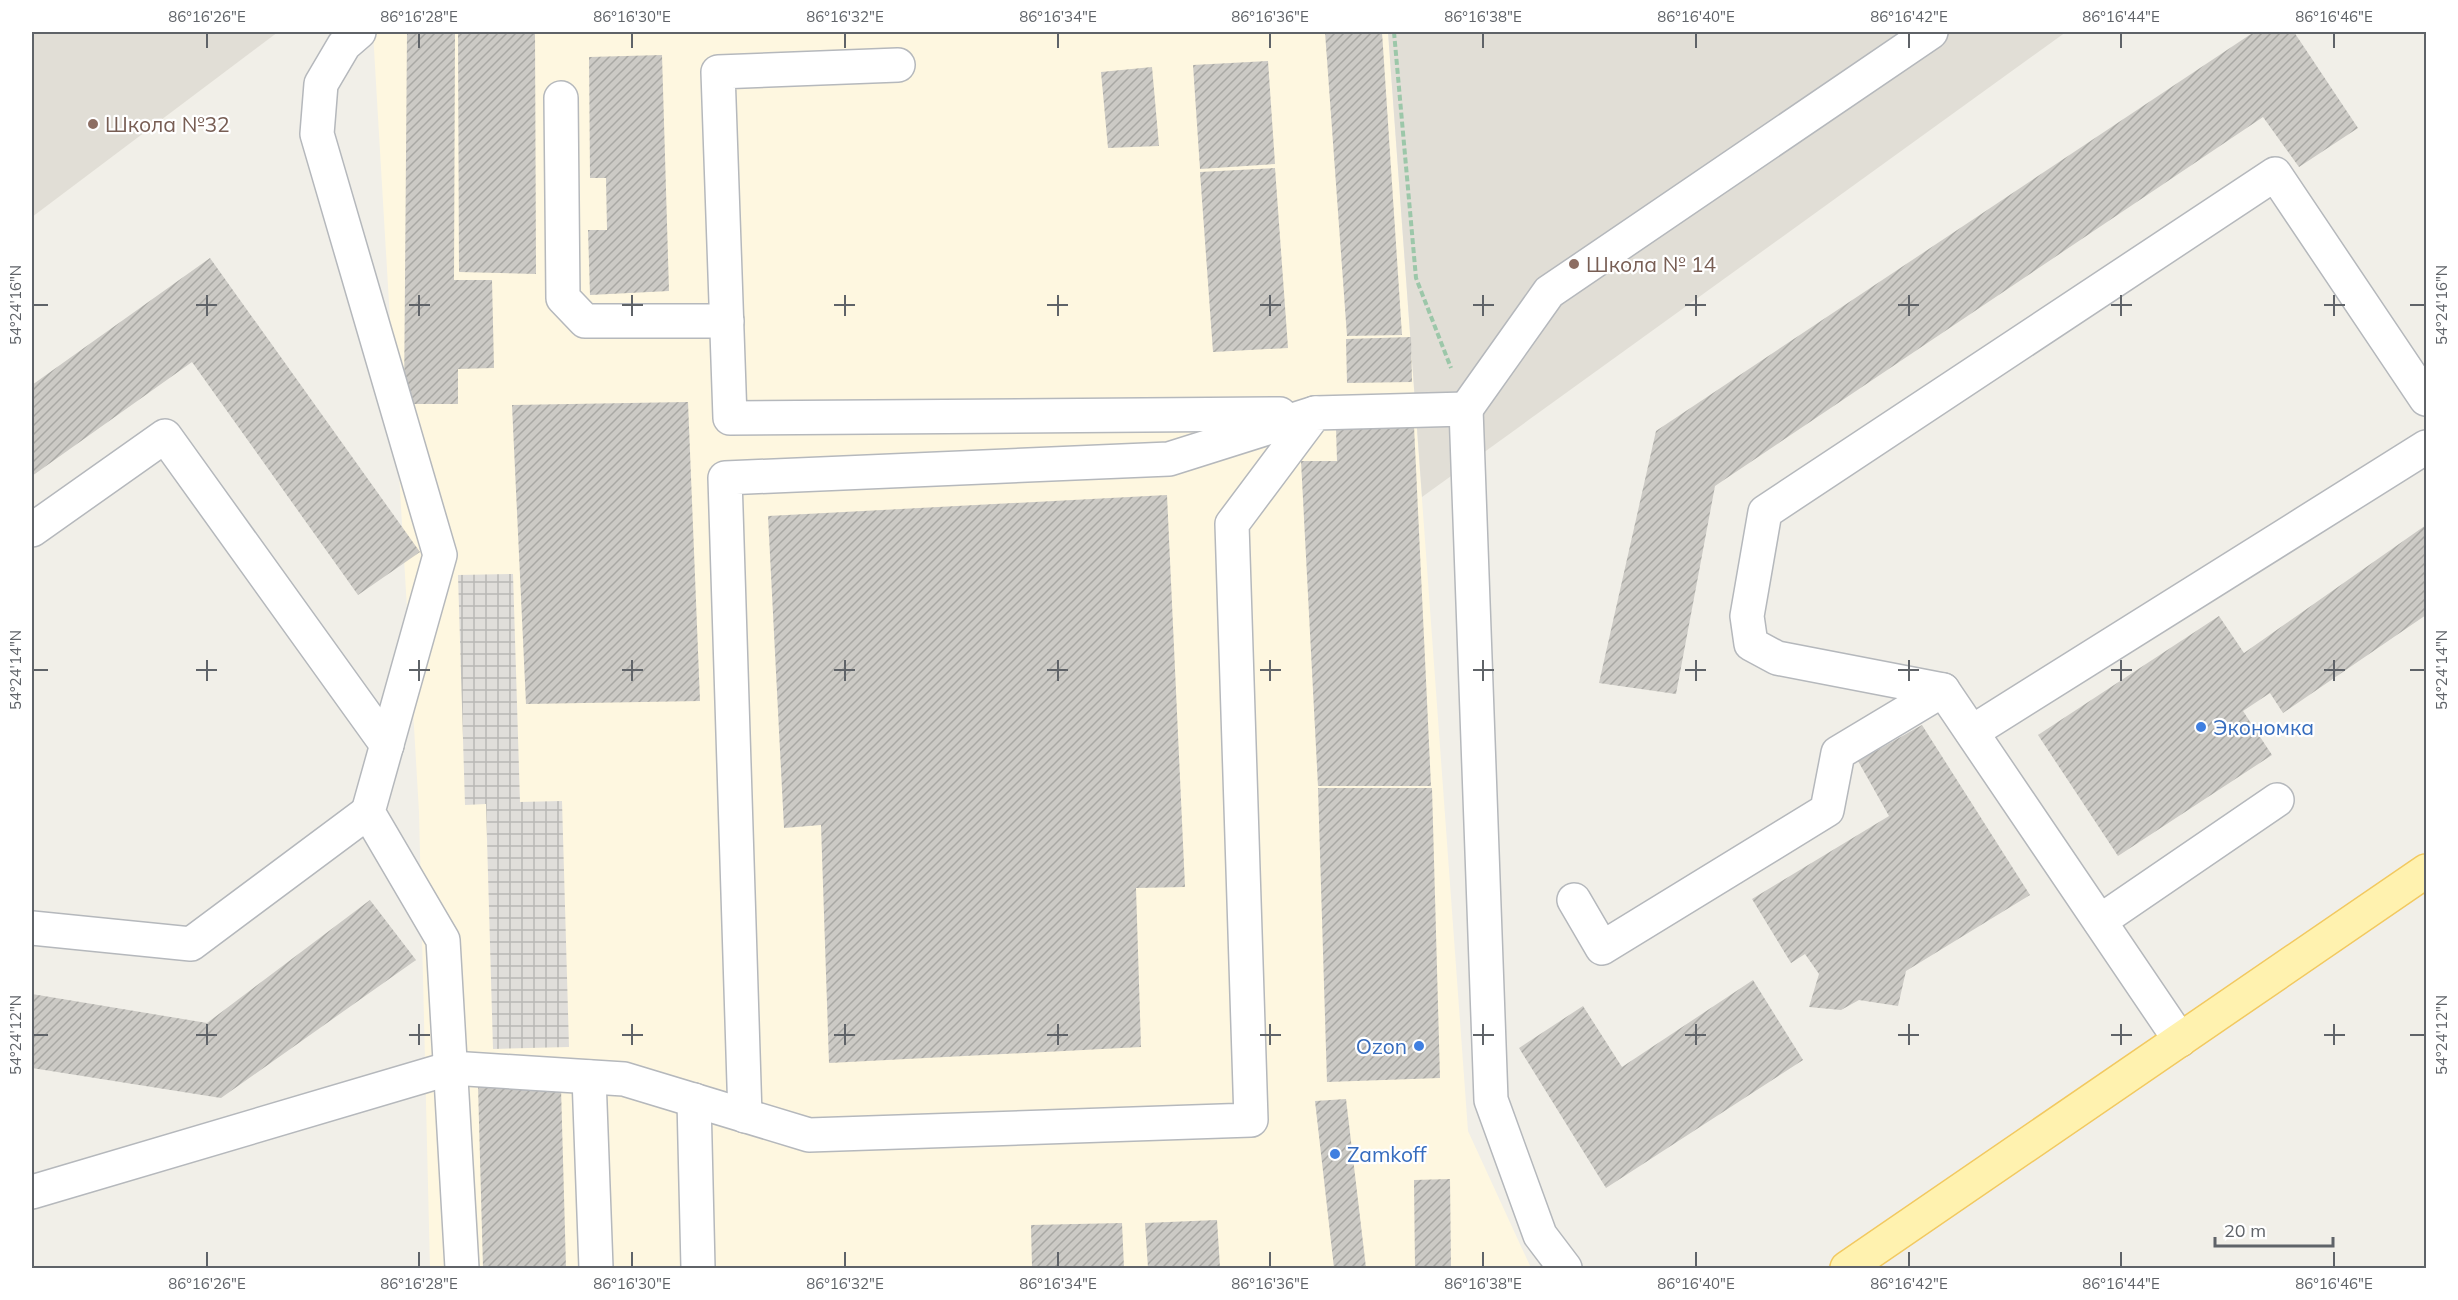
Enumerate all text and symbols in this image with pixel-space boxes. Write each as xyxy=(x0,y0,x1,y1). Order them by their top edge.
text: 86°16'26"E xyxy=(168,7,246,26)
text: 86°16'28"E xyxy=(380,7,458,26)
text: 86°16'30"E xyxy=(593,7,671,26)
text: 86°16'32"E xyxy=(806,7,884,26)
text: 86°16'34"E xyxy=(1019,7,1097,26)
text: 86°16'36"E xyxy=(1231,7,1309,26)
text: 86°16'38"E xyxy=(1444,7,1522,26)
text: 86°16'40"E xyxy=(1657,7,1735,26)
text: 86°16'42"E xyxy=(1870,7,1948,26)
text: 86°16'44"E xyxy=(2082,7,2160,26)
text: 86°16'46"E xyxy=(2295,7,2373,26)
place label: Школа №32 xyxy=(105,111,230,137)
marker: Школа №32 xyxy=(86,117,100,131)
place label: Школа № 14 xyxy=(1586,251,1717,277)
marker: Школа № 14 xyxy=(1567,257,1581,271)
text: 54°24'16"N xyxy=(6,265,25,345)
text: 54°24'16"N xyxy=(2432,265,2451,345)
text: 54°24'14"N xyxy=(6,630,25,710)
text: 54°24'14"N xyxy=(2432,630,2451,710)
place label: Экономка xyxy=(2213,714,2314,740)
marker: Экономка xyxy=(2194,720,2208,734)
text: 54°24'12"N xyxy=(6,995,25,1075)
text: 54°24'12"N xyxy=(2432,995,2451,1075)
place label: Ozon xyxy=(1356,1033,1407,1059)
marker: Ozon xyxy=(1412,1039,1426,1053)
place label: Zamkoff xyxy=(1347,1141,1428,1167)
marker: Zamkoff xyxy=(1328,1147,1342,1161)
scale bar xyxy=(2215,1210,2334,1248)
text: 20 m xyxy=(2224,1219,2266,1242)
text: 86°16'26"E xyxy=(168,1274,246,1293)
text: 86°16'28"E xyxy=(380,1274,458,1293)
text: 86°16'30"E xyxy=(593,1274,671,1293)
text: 86°16'32"E xyxy=(806,1274,884,1293)
text: 86°16'34"E xyxy=(1019,1274,1097,1293)
text: 86°16'36"E xyxy=(1231,1274,1309,1293)
text: 86°16'38"E xyxy=(1444,1274,1522,1293)
text: 86°16'40"E xyxy=(1657,1274,1735,1293)
text: 86°16'42"E xyxy=(1870,1274,1948,1293)
text: 86°16'44"E xyxy=(2082,1274,2160,1293)
text: 86°16'46"E xyxy=(2295,1274,2373,1293)

